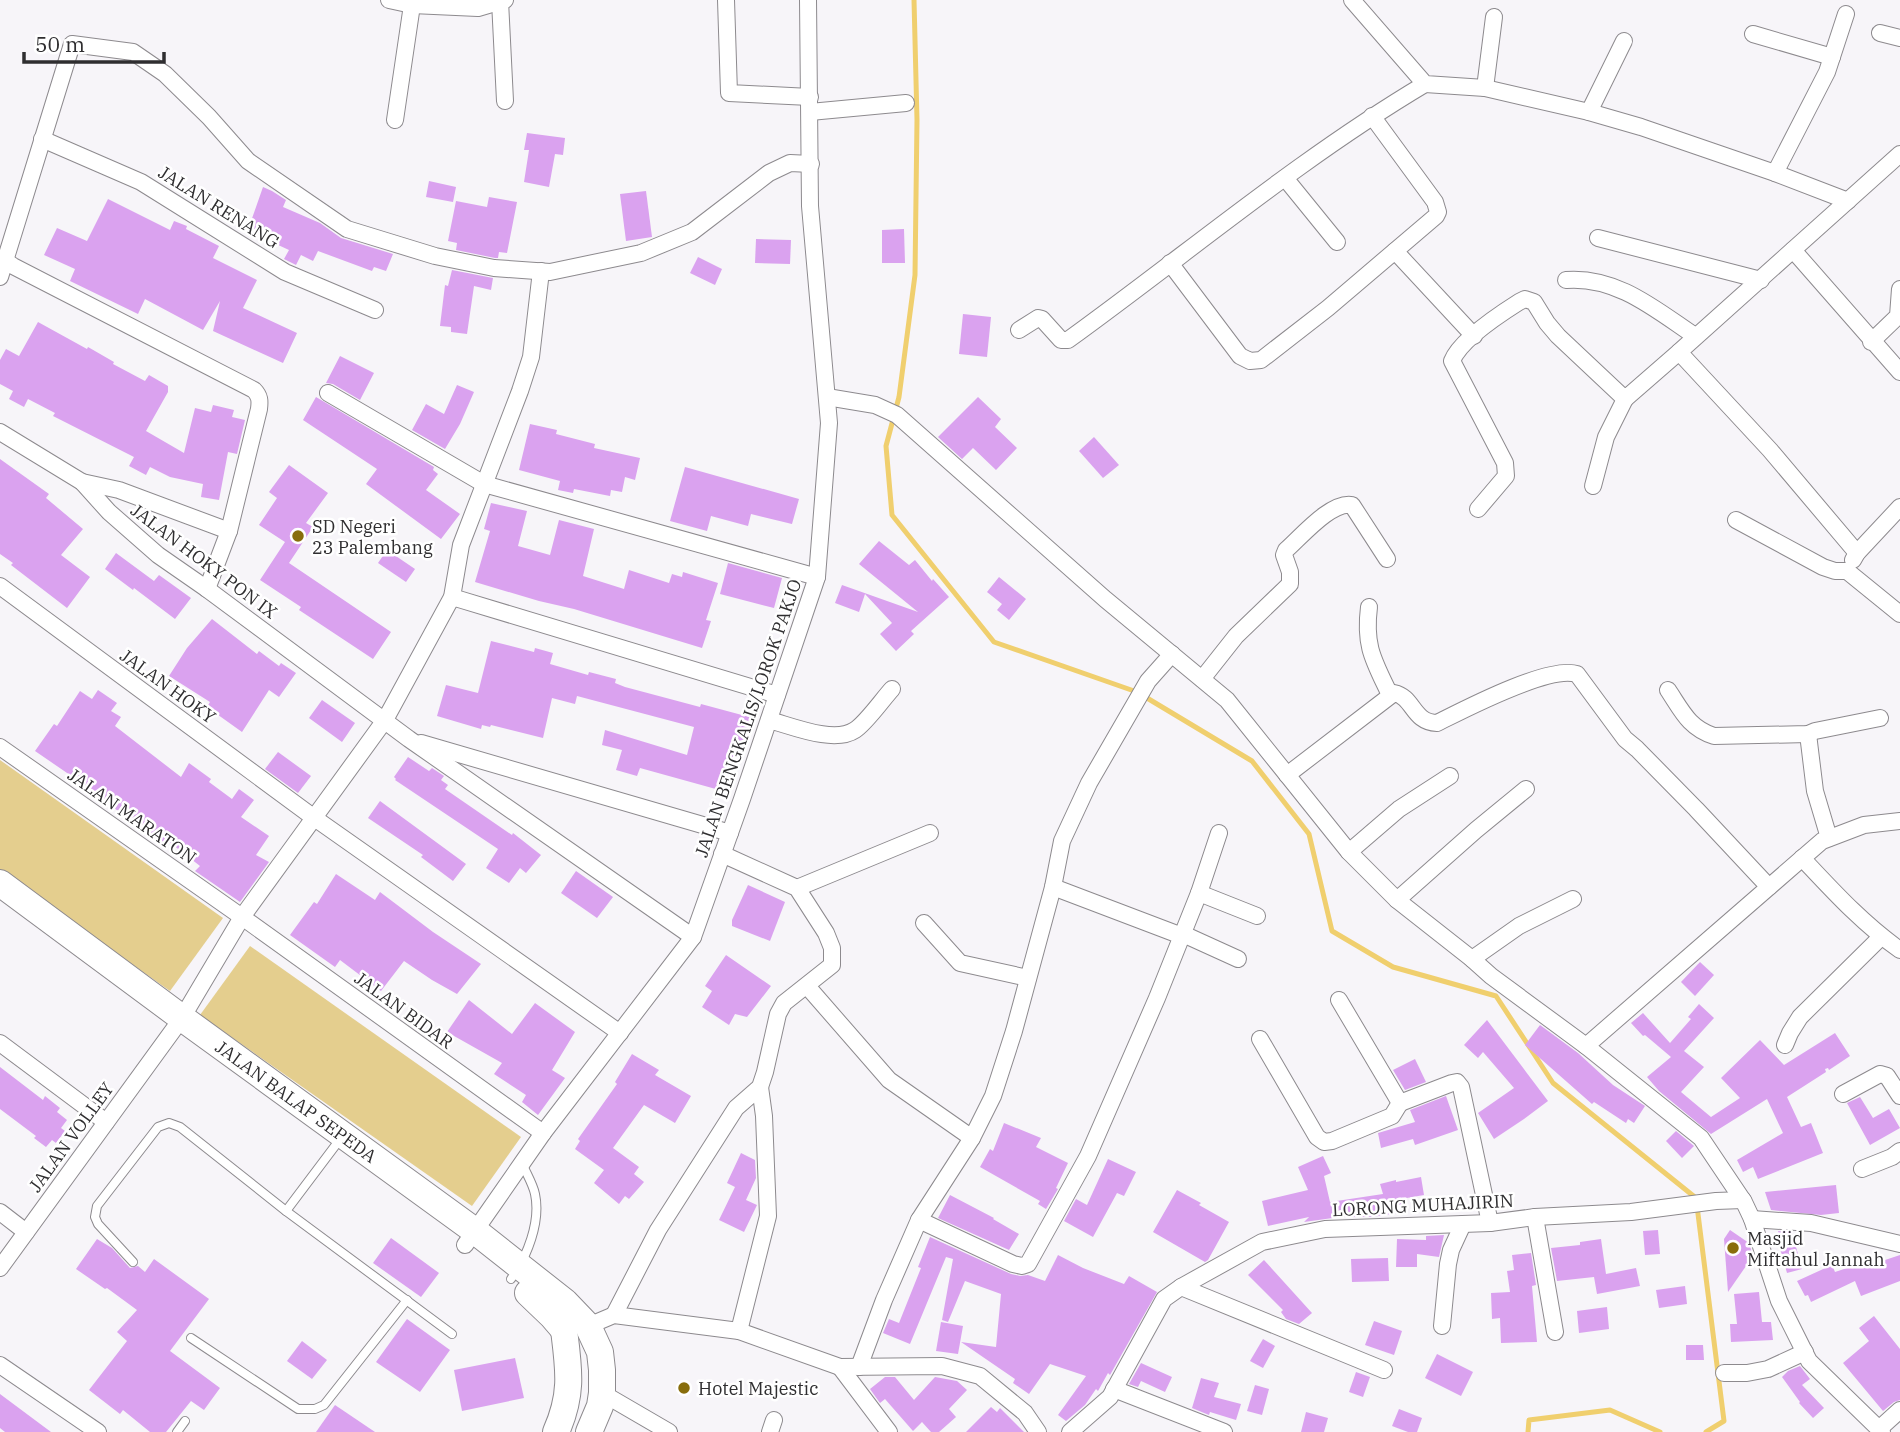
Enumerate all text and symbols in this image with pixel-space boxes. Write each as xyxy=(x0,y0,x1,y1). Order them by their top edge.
scale bar xyxy=(24,21,164,65)
text: 50 m xyxy=(35,30,85,58)
street label: JALAN RENANG xyxy=(154,161,284,253)
street label: JALAN HOKY PON IX xyxy=(126,498,282,624)
place label: SD Negeri 23 Palembang xyxy=(312,515,433,559)
marker: SD Negeri 23 Palembang xyxy=(290,528,306,544)
street label: JALAN BENGKALIS/LOROK PAKJO xyxy=(689,576,807,860)
street label: JALAN HOKY xyxy=(116,644,221,729)
street label: JALAN MARATON xyxy=(63,763,201,869)
street label: JALAN BIDAR xyxy=(350,966,458,1054)
street label: JALAN BALAP SEPEDA xyxy=(211,1035,382,1168)
street label: JALAN VOLLEY xyxy=(24,1077,119,1196)
street label: LORONG MUHAJIRIN xyxy=(1332,1189,1514,1221)
place label: Masjid Miftahul Jannah xyxy=(1747,1227,1885,1271)
marker: Masjid Miftahul Jannah xyxy=(1725,1240,1741,1256)
place label: Hotel Majestic xyxy=(698,1377,819,1400)
marker: Hotel Majestic xyxy=(676,1380,692,1396)

